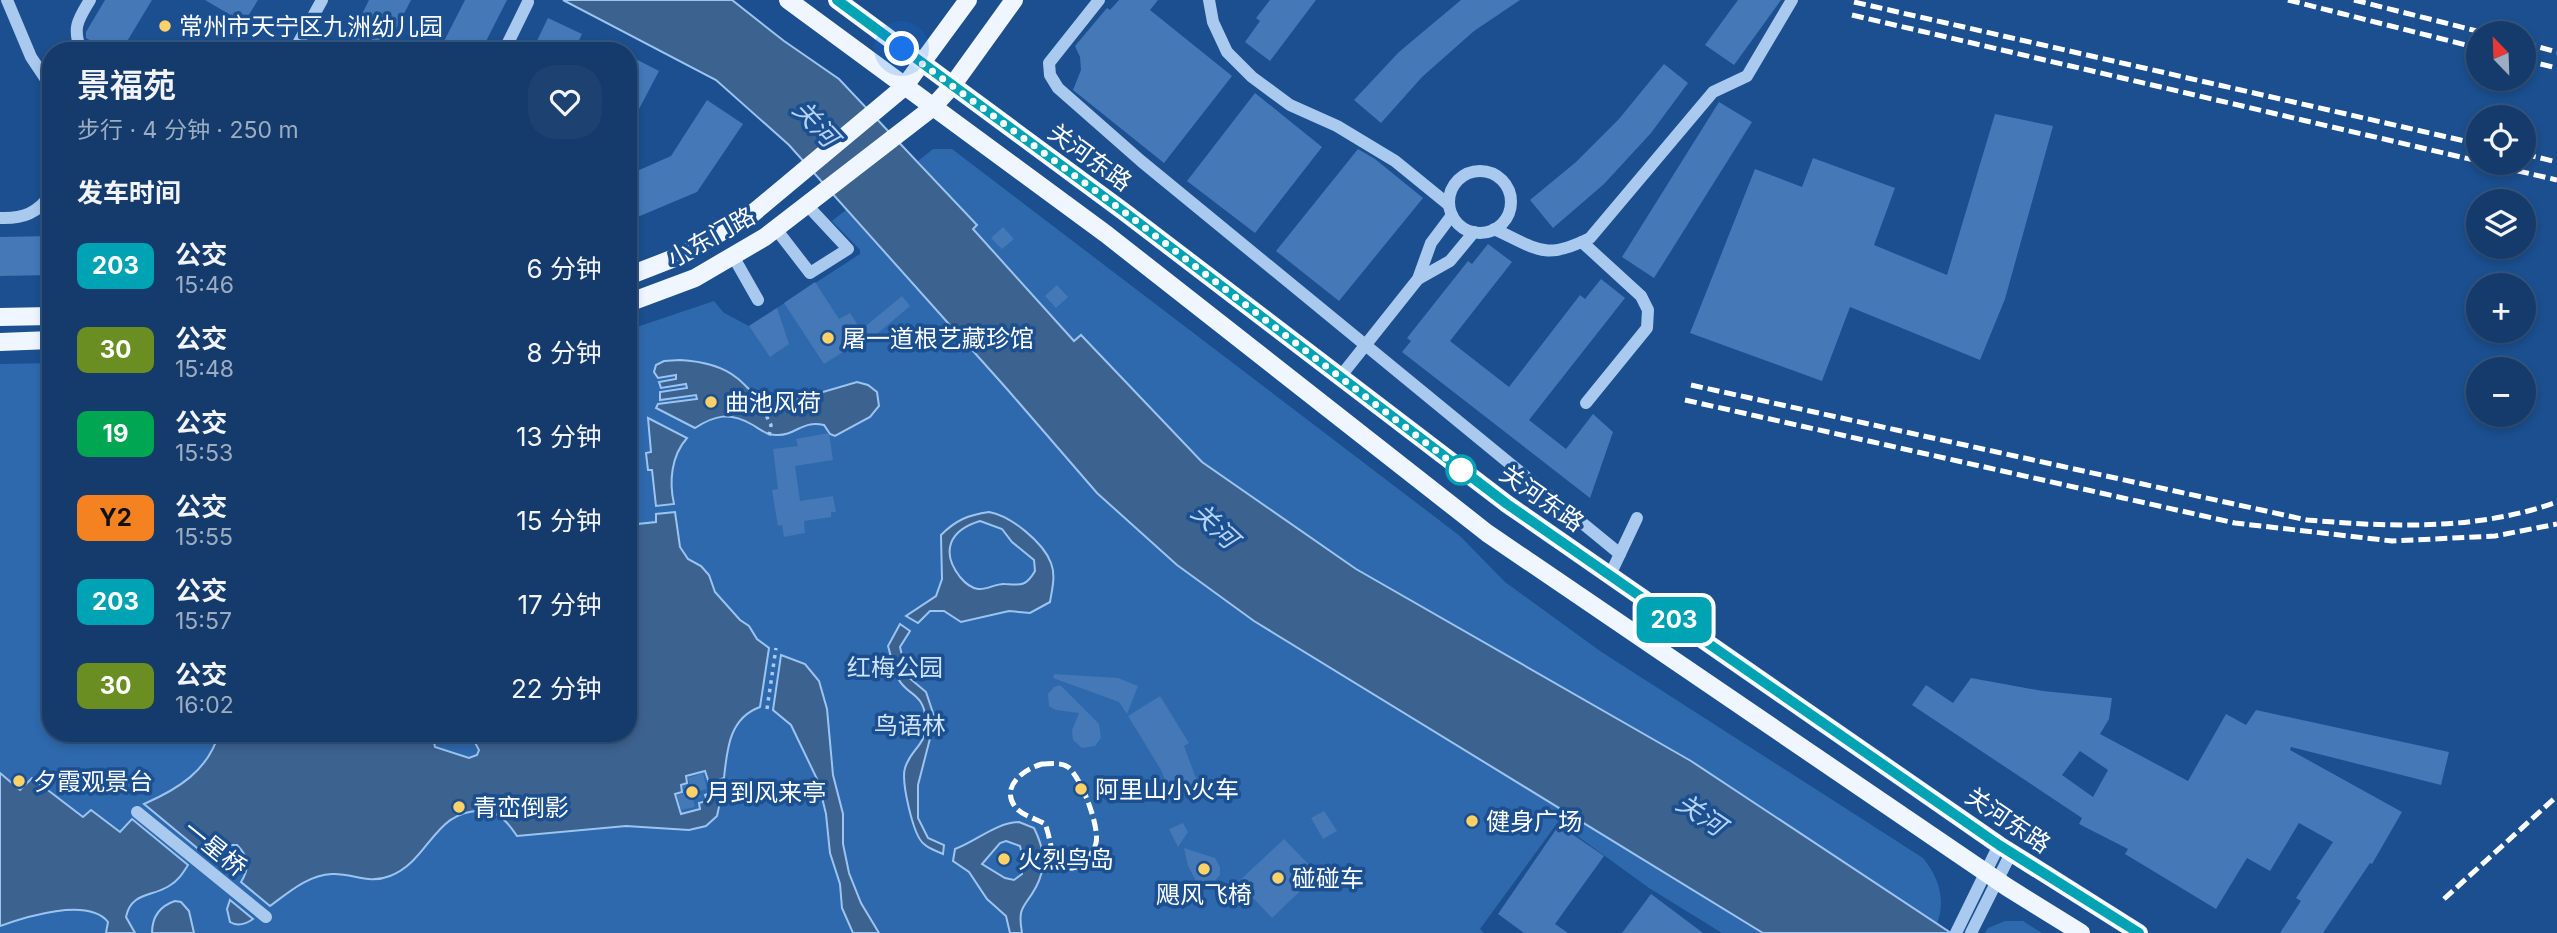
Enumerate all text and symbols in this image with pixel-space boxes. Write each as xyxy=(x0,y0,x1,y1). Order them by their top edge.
place label: 常州市天宁区九洲幼儿园 xyxy=(179,12,443,41)
marker: 常州市天宁区九洲幼儿园 xyxy=(157,18,173,34)
north arrow xyxy=(2466,21,2536,91)
map controls xyxy=(2466,21,2536,427)
your location xyxy=(884,31,919,66)
text: 景福苑 xyxy=(77,65,176,105)
button: heart xyxy=(528,65,602,139)
water label: 关河 xyxy=(787,93,848,156)
button: locate xyxy=(2466,105,2536,175)
text: 步行 · 4 分钟 · 250 m xyxy=(77,116,299,144)
street label: 关河东路 xyxy=(1043,117,1137,197)
text: 发车时间 xyxy=(77,177,181,208)
button: layers xyxy=(2466,189,2536,259)
street label: 小东门路 xyxy=(662,201,760,273)
text: 公交 xyxy=(175,239,227,270)
text: 203 xyxy=(92,251,139,280)
text: 6 分钟 xyxy=(527,253,602,284)
text: 15:46 xyxy=(175,271,234,299)
button: + xyxy=(2466,273,2536,343)
text: 公交 xyxy=(175,323,227,354)
place label: 屠一道根艺藏珍馆 xyxy=(842,324,1034,353)
marker: 屠一道根艺藏珍馆 xyxy=(820,330,836,346)
text: 30 xyxy=(100,335,131,364)
text: 8 分钟 xyxy=(527,337,602,368)
text: 15:48 xyxy=(175,355,234,383)
button: − xyxy=(2466,357,2536,427)
place label: 曲池风荷 xyxy=(725,388,821,417)
marker: 曲池风荷 xyxy=(703,394,719,410)
text: 公交 xyxy=(175,407,227,438)
text: 19 xyxy=(103,419,128,448)
text: 13 分钟 xyxy=(516,421,602,452)
text: 15:53 xyxy=(175,439,233,467)
unlabelled marker xyxy=(1446,455,1476,485)
street label: 关河东路 xyxy=(1494,459,1590,537)
text: 公交 xyxy=(175,491,227,522)
water label: 关河 xyxy=(1185,496,1248,557)
text: Y2 xyxy=(99,503,132,532)
text: 15 分钟 xyxy=(516,505,602,536)
text: 15:55 xyxy=(175,523,233,551)
text: 公交 xyxy=(175,575,227,606)
text: 203 xyxy=(92,587,139,616)
text: 17 分钟 xyxy=(517,589,602,620)
line badge: 203 xyxy=(1634,597,1714,643)
text: 203 xyxy=(1651,605,1697,634)
text: 15:57 xyxy=(175,607,232,635)
park label: 红梅公园 xyxy=(847,653,943,682)
text: 公交 xyxy=(175,659,227,690)
text: 30 xyxy=(100,671,131,700)
text: 22 分钟 xyxy=(511,673,602,704)
text: 16:02 xyxy=(175,691,234,719)
park label: 鸟语林 xyxy=(874,711,946,740)
place label: 夕霞观景台 xyxy=(33,767,153,796)
marker: 夕霞观景台 xyxy=(11,773,27,789)
place label: 阿里山小火车 xyxy=(1095,775,1239,804)
place label: 月到风来亭 xyxy=(706,778,826,807)
marker: 阿里山小火车 xyxy=(1073,781,1089,797)
street label: 关河东路 xyxy=(1960,781,2056,859)
marker: 月到风来亭 xyxy=(684,784,700,800)
water label: 关河 xyxy=(1671,787,1735,844)
place label: 青峦倒影 xyxy=(473,793,569,822)
marker: 青峦倒影 xyxy=(451,799,467,815)
place label: 健身广场 xyxy=(1486,807,1582,836)
marker: 健身广场 xyxy=(1464,813,1480,829)
street label: 一星桥 xyxy=(178,814,252,882)
place label: 火烈鸟岛 xyxy=(1018,845,1114,874)
marker: 火烈鸟岛 xyxy=(996,851,1012,867)
marker: 飓风飞椅 xyxy=(1196,861,1212,877)
place label: 碰碰车 xyxy=(1292,864,1364,893)
marker: 碰碰车 xyxy=(1270,870,1286,886)
place label: 飓风飞椅 xyxy=(1156,880,1252,909)

